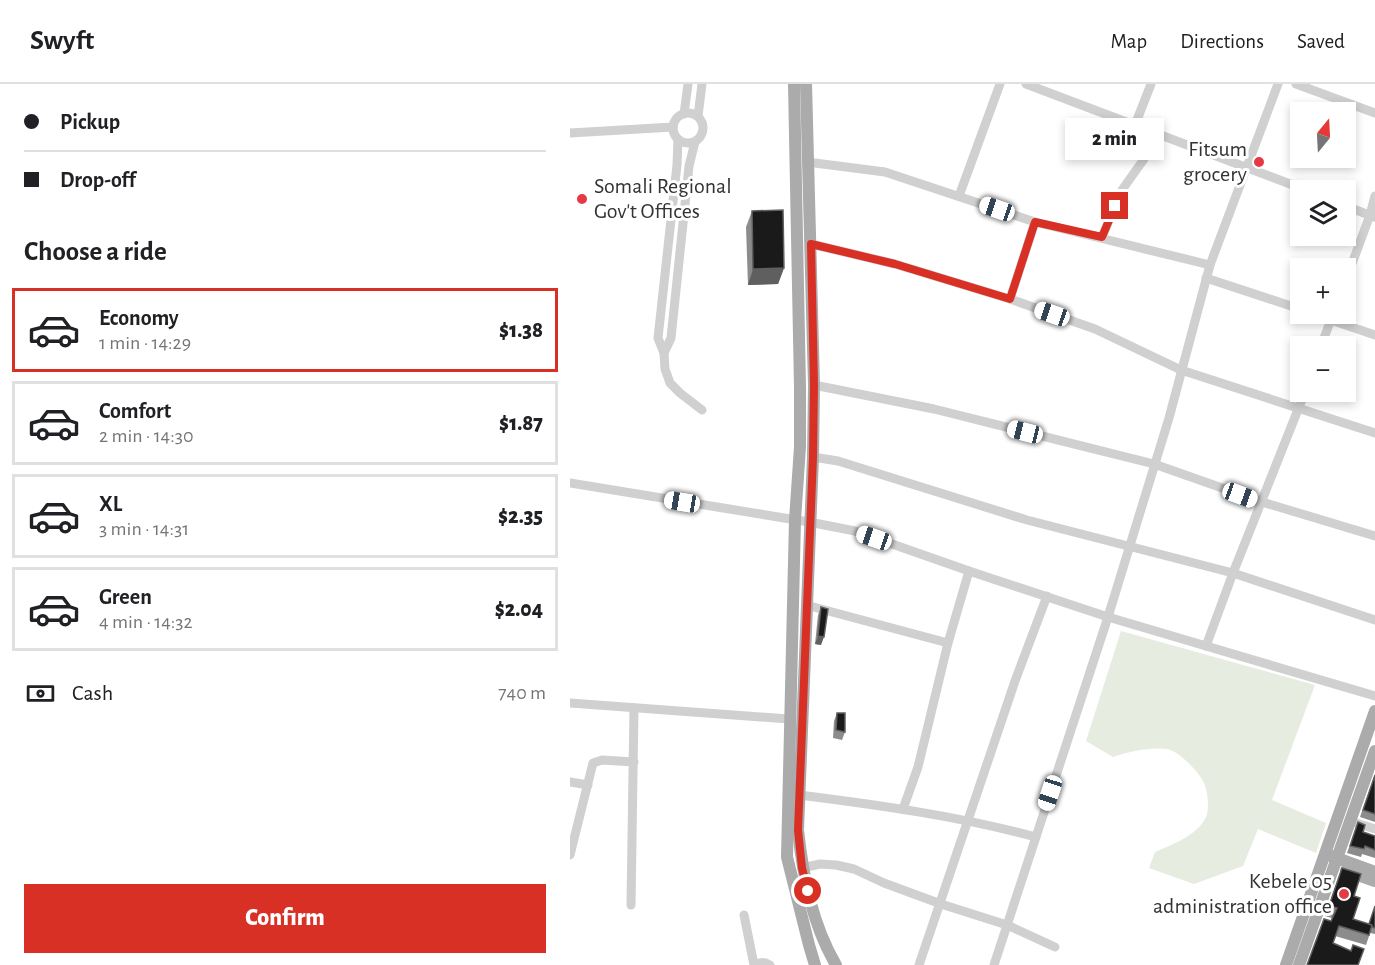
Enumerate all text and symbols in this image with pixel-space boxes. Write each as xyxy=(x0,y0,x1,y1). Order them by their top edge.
text: Swyft xyxy=(30,27,94,55)
text: Map xyxy=(1111,31,1147,52)
text: Directions xyxy=(1180,31,1264,52)
text: Saved xyxy=(1297,31,1345,52)
north arrow xyxy=(1290,102,1356,168)
map controls xyxy=(1290,102,1356,402)
text: Pickup xyxy=(60,111,120,133)
callout: 2 min xyxy=(1066,119,1164,161)
text: 2 min xyxy=(1092,129,1137,149)
place label: Fitsum grocery xyxy=(1183,138,1248,185)
marker: Fitsum grocery xyxy=(1252,155,1266,169)
text: Drop-off xyxy=(60,169,136,191)
place label: Somali Regional Gov't Offices xyxy=(594,175,732,222)
button: layers xyxy=(1290,180,1356,246)
marker: Somali Regional Gov't Offices xyxy=(575,192,589,206)
route end xyxy=(1101,192,1128,219)
car xyxy=(977,195,1017,223)
text: Choose a ride xyxy=(24,238,167,265)
button: + xyxy=(1290,258,1356,324)
car xyxy=(1032,300,1072,328)
icon: car xyxy=(27,303,81,357)
text: Economy xyxy=(99,307,179,329)
text: $1.38 xyxy=(499,319,543,341)
text: 1 min · 14:29 xyxy=(99,333,191,353)
button: − xyxy=(1290,336,1356,402)
icon: car xyxy=(27,396,81,450)
text: Comfort xyxy=(99,400,171,422)
text: $1.87 xyxy=(499,412,543,434)
car xyxy=(1005,419,1045,445)
text: 2 min · 14:30 xyxy=(99,426,194,446)
car xyxy=(1220,480,1260,510)
icon: car xyxy=(27,489,81,543)
car xyxy=(663,490,701,514)
text: XL xyxy=(99,493,122,515)
text: $2.35 xyxy=(498,505,543,527)
text: 3 min · 14:31 xyxy=(99,519,189,539)
car xyxy=(854,524,894,552)
icon: car xyxy=(27,582,81,636)
text: Green xyxy=(99,586,152,608)
text: $2.04 xyxy=(495,598,543,620)
text: 4 min · 14:32 xyxy=(99,612,193,632)
icon: cash xyxy=(24,677,57,710)
text: Cash xyxy=(72,682,113,704)
text: 740 m xyxy=(498,683,546,703)
car xyxy=(1036,773,1064,813)
place label: Kebele 05 administration office xyxy=(1153,870,1332,917)
route start xyxy=(794,877,821,904)
button: Confirm xyxy=(24,884,546,953)
marker: Kebele 05 administration office xyxy=(1337,887,1351,901)

